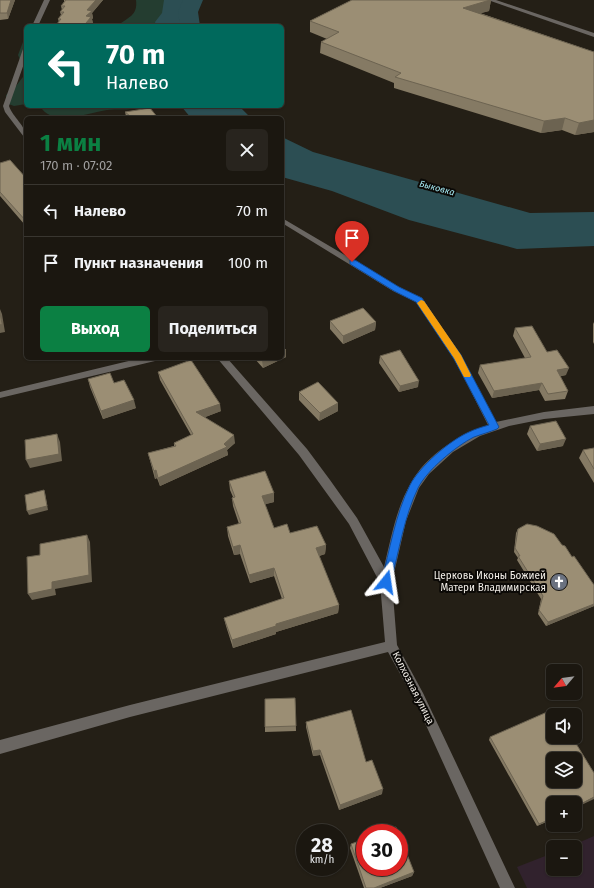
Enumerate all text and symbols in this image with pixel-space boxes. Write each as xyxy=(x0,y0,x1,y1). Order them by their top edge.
text: 70 m xyxy=(106,38,165,71)
icon: left xyxy=(40,40,92,92)
text: Налево xyxy=(106,72,169,94)
text: 1 мин xyxy=(40,129,101,157)
button: close xyxy=(226,129,268,171)
text: 170 m · 07:02 xyxy=(40,158,113,173)
water label: Быковка xyxy=(418,178,456,198)
icon: left xyxy=(40,200,62,222)
text: Налево xyxy=(74,202,126,220)
text: 70 m xyxy=(236,202,268,220)
pin xyxy=(335,221,369,262)
icon: arrive xyxy=(341,227,363,249)
icon: arrive xyxy=(40,252,62,274)
text: Пункт назначения xyxy=(74,254,203,272)
text: 100 m xyxy=(228,254,268,272)
button: Выход xyxy=(40,306,150,352)
button: Поделиться xyxy=(158,306,268,352)
position arrow xyxy=(365,561,407,603)
place label: Церковь Иконы Божией Матери Владимирская xyxy=(434,570,546,594)
church icon: Церковь Иконы Божией Матери Владимирская xyxy=(549,572,569,592)
street label: Колхозная улица xyxy=(389,650,437,726)
north arrow xyxy=(546,664,582,700)
map controls xyxy=(546,664,582,876)
button: sound xyxy=(546,708,582,744)
button: layers xyxy=(546,752,582,788)
button: + xyxy=(546,796,582,832)
speed limit sign: 30 xyxy=(356,824,408,876)
text: 28 xyxy=(311,833,333,857)
button: − xyxy=(546,840,582,876)
text: km/h xyxy=(310,854,334,866)

